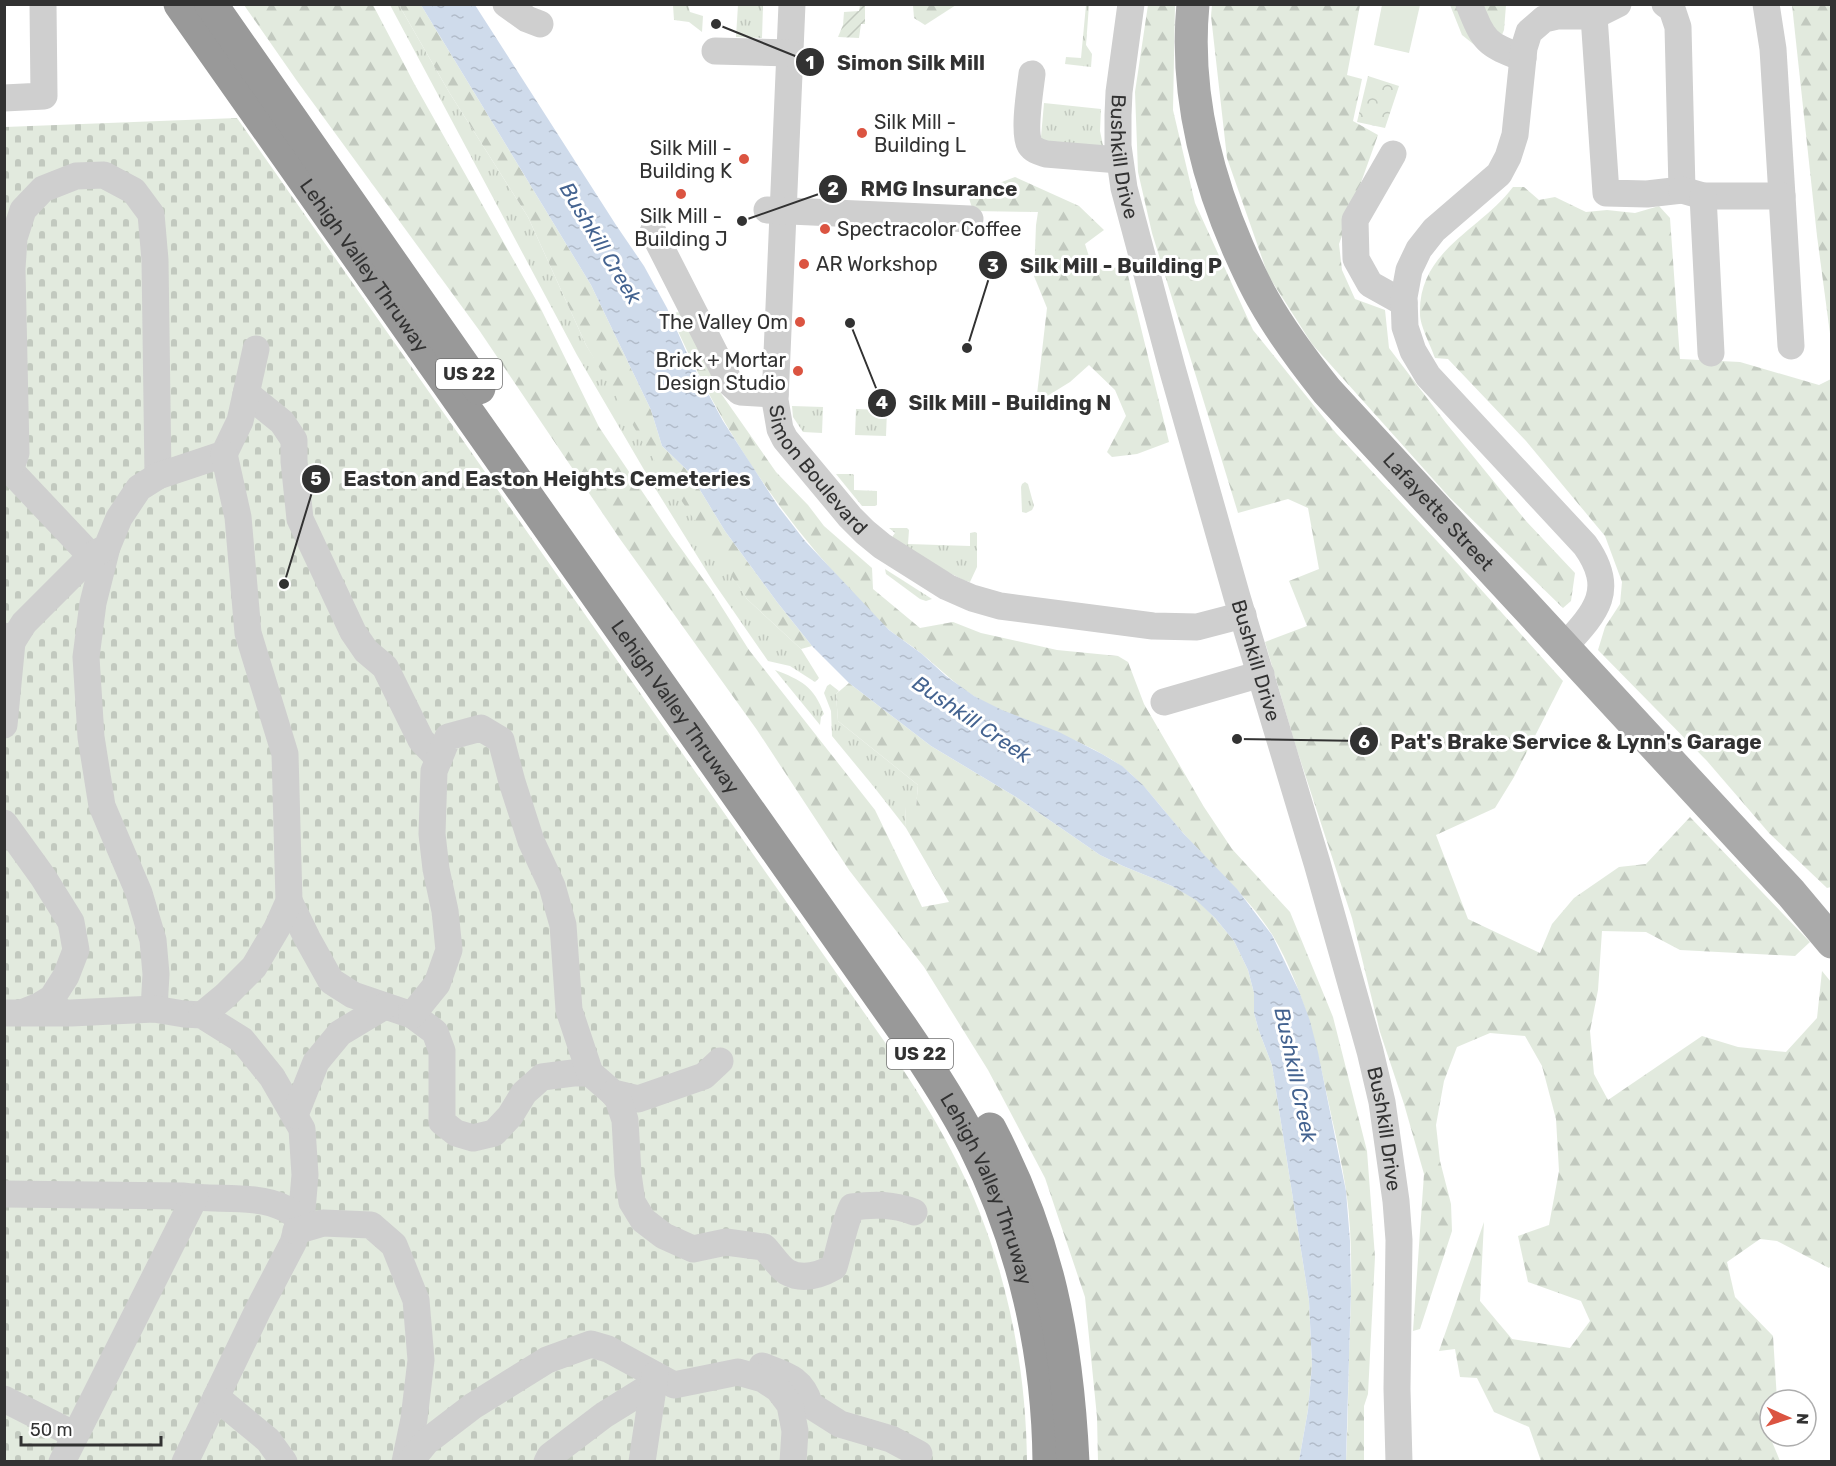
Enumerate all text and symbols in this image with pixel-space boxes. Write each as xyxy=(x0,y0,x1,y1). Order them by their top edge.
callout: Simon Silk Mill xyxy=(795,43,997,82)
text: Simon Silk Mill xyxy=(837,50,985,75)
text: 1 xyxy=(806,52,814,74)
street label: Bushkill Drive xyxy=(1106,94,1144,222)
place label: Silk Mill - Building L xyxy=(874,110,966,157)
marker: Silk Mill - Building L xyxy=(855,126,869,140)
place label: Silk Mill - Building K xyxy=(639,136,732,183)
marker: Silk Mill - Building K xyxy=(737,152,751,166)
callout: RMG Insurance xyxy=(818,169,1029,208)
street label: Lehigh Valley Thruway xyxy=(295,174,434,357)
text: RMG Insurance xyxy=(861,176,1017,201)
water label: Bushkill Creek xyxy=(555,178,648,309)
text: 2 xyxy=(827,178,839,200)
marker: Silk Mill - Building J xyxy=(674,187,688,201)
place label: Silk Mill - Building J xyxy=(634,204,728,251)
place label: Spectracolor Coffee xyxy=(837,217,1022,241)
marker: Spectracolor Coffee xyxy=(818,222,832,236)
callout: Silk Mill - Building P xyxy=(978,246,1234,285)
place label: AR Workshop xyxy=(816,252,938,276)
text: Silk Mill - Building P xyxy=(1020,253,1222,278)
text: 3 xyxy=(987,255,999,277)
marker: AR Workshop xyxy=(797,257,811,271)
place label: The Valley Om xyxy=(659,310,788,334)
marker: The Valley Om xyxy=(793,315,807,329)
place label: Brick + Mortar Design Studio xyxy=(655,348,786,395)
road number: US 22 xyxy=(436,359,502,389)
marker: Brick + Mortar Design Studio xyxy=(791,364,805,378)
callout: Silk Mill - Building N xyxy=(867,384,1124,423)
text: Silk Mill - Building N xyxy=(909,390,1111,415)
text: 4 xyxy=(876,392,888,414)
street label: Simon Boulevard xyxy=(764,403,873,540)
street label: Lafayette Street xyxy=(1378,448,1499,576)
callout: Easton and Easton Heights Cemeteries xyxy=(301,459,762,498)
text: Easton and Easton Heights Cemeteries xyxy=(343,466,751,491)
text: 5 xyxy=(310,468,322,490)
street label: Bushkill Drive xyxy=(1227,597,1286,724)
street label: Lehigh Valley Thruway xyxy=(606,615,745,798)
water label: Bushkill Creek xyxy=(908,670,1037,769)
callout: Pat's Brake Service & Lynn's Garage xyxy=(1349,722,1774,761)
text: Pat's Brake Service & Lynn's Garage xyxy=(1390,729,1762,754)
text: 6 xyxy=(1358,731,1370,753)
water label: Bushkill Creek xyxy=(1269,1005,1323,1146)
road number: US 22 xyxy=(887,1039,953,1069)
street label: Bushkill Drive xyxy=(1362,1064,1406,1193)
street label: Lehigh Valley Thruway xyxy=(935,1088,1038,1288)
north arrow xyxy=(1758,1388,1818,1448)
scale bar xyxy=(21,1409,160,1447)
text: N xyxy=(1793,1413,1812,1425)
text: 50 m xyxy=(30,1419,73,1441)

